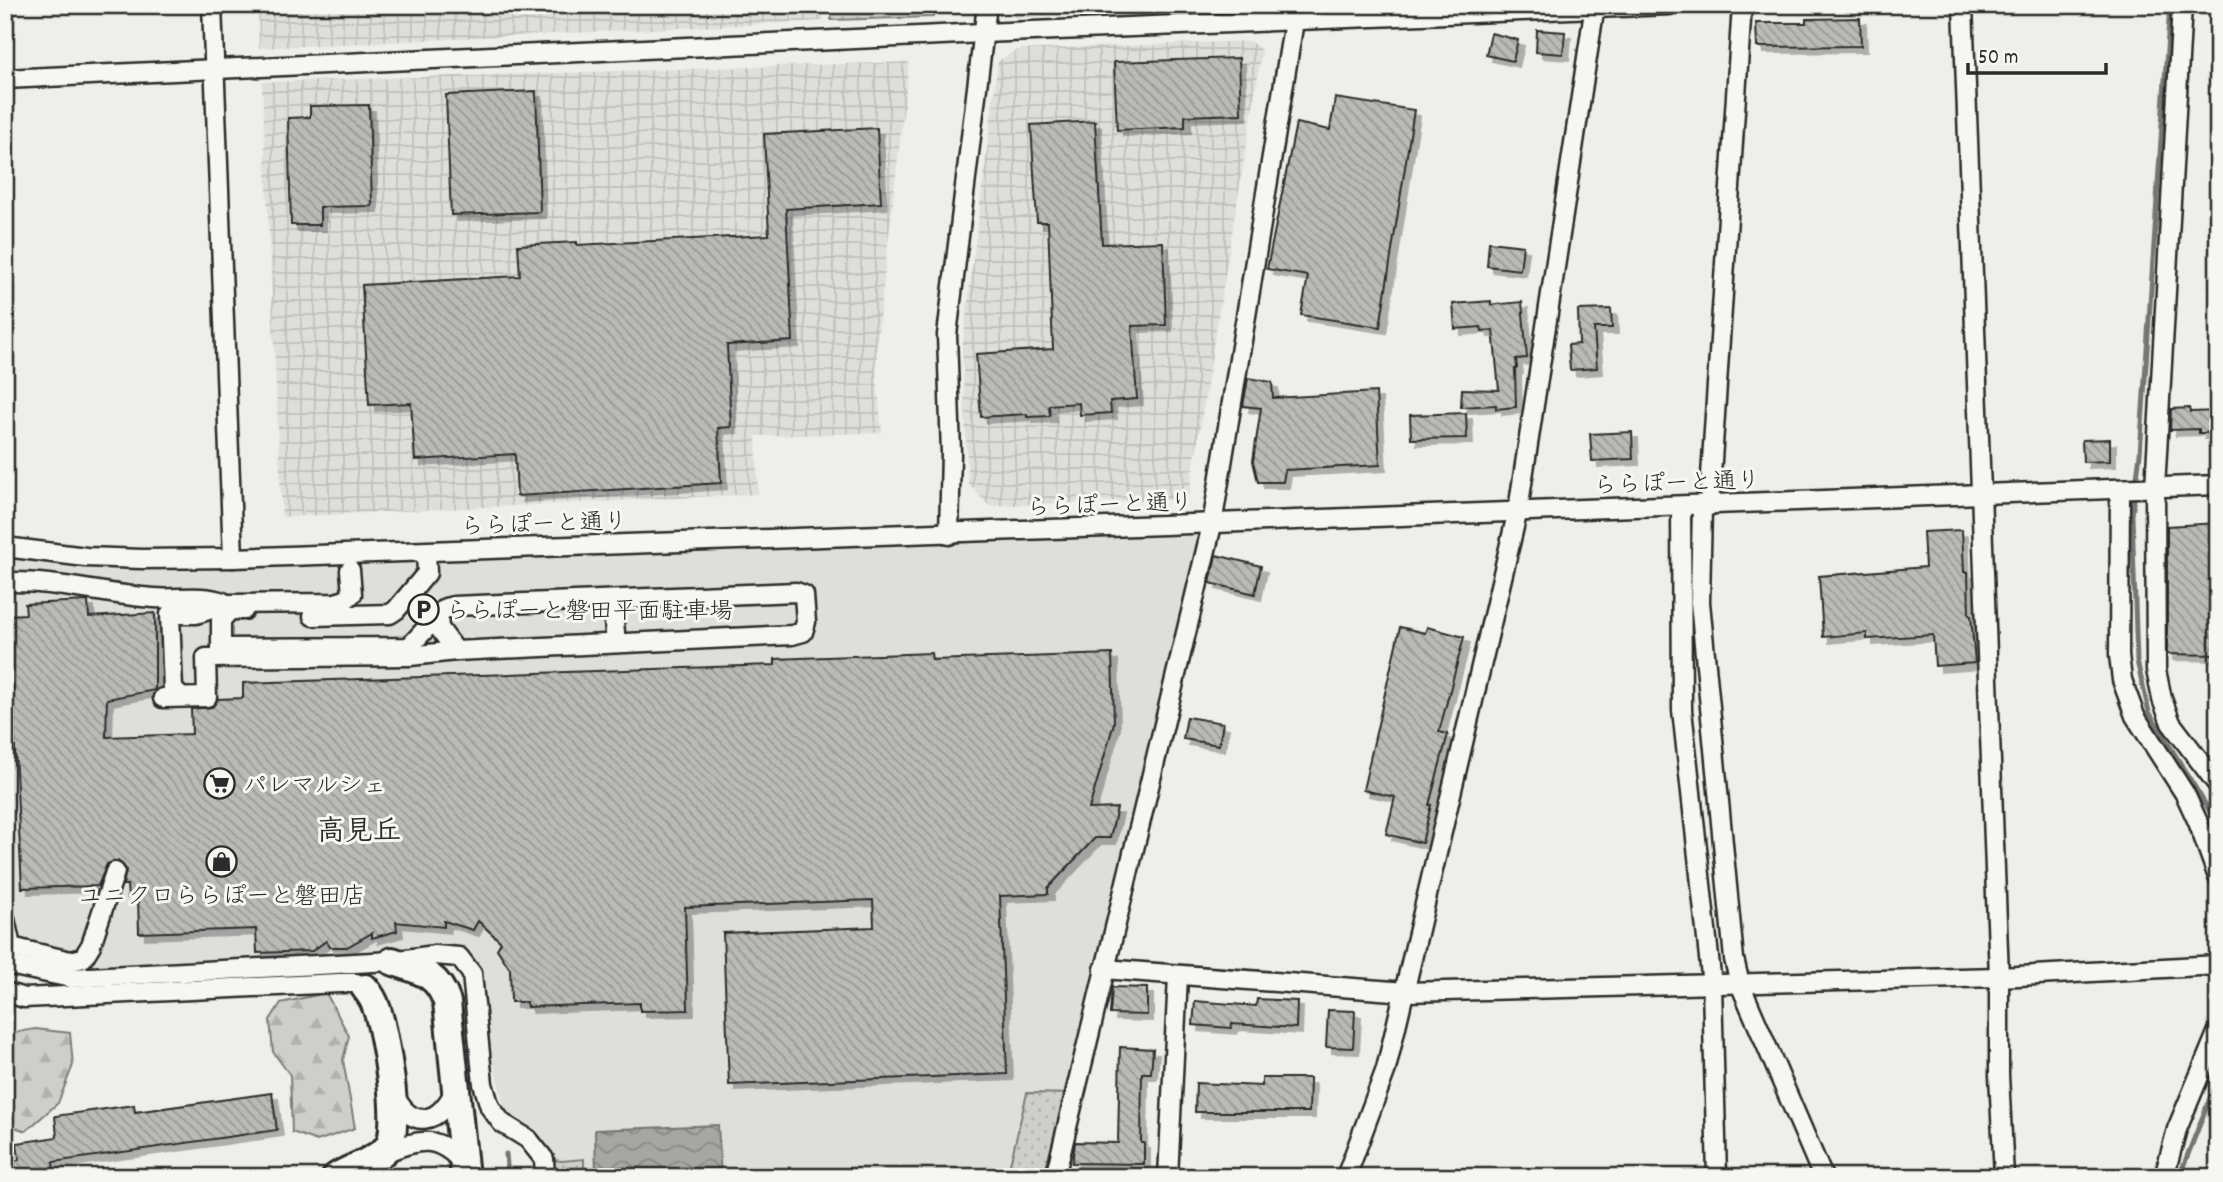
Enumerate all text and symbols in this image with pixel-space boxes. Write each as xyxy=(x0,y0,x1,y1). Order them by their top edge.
scale bar xyxy=(1968,32,2106,76)
text: 50 m xyxy=(1978,44,2018,74)
street label: ららぽーと通り xyxy=(1593,465,1761,505)
street label: ららぽーと通り xyxy=(1026,487,1194,527)
street label: ららぽーと通り xyxy=(460,506,628,546)
parking icon: ららぽーと磐田平面駐車場 xyxy=(406,593,440,627)
place label: ららぽーと磐田平面駐車場 xyxy=(446,596,733,630)
supermarket icon: パレマルシェ xyxy=(203,767,237,801)
place label: パレマルシェ xyxy=(243,770,387,804)
district label: 高見丘 xyxy=(317,814,401,854)
shop icon: ユニクロららぽーと磐田店 xyxy=(205,844,239,878)
place label: ユニクロららぽーと磐田店 xyxy=(78,881,366,915)

